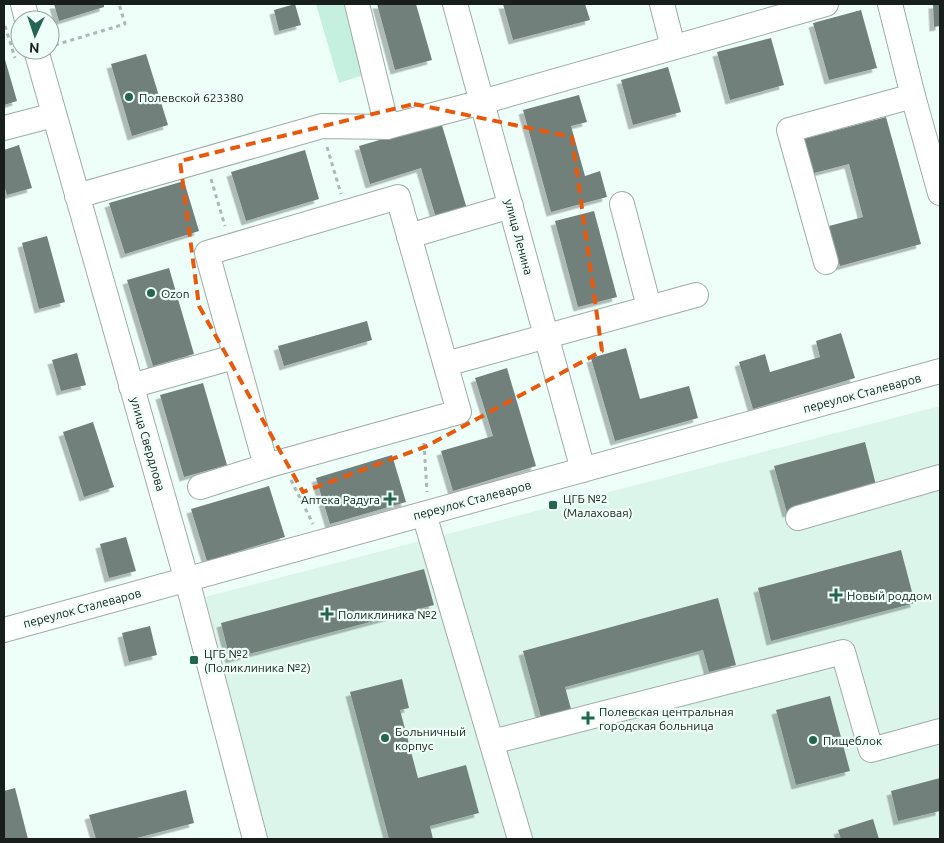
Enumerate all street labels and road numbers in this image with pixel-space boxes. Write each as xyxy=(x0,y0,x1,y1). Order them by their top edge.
street label: улица Ленина xyxy=(503,198,535,276)
street label: переулок Сталеваров xyxy=(802,371,922,415)
street label: улица Свердлова xyxy=(128,395,168,493)
street label: переулок Сталеваров xyxy=(412,478,532,522)
street label: переулок Сталеваров xyxy=(22,586,142,630)

